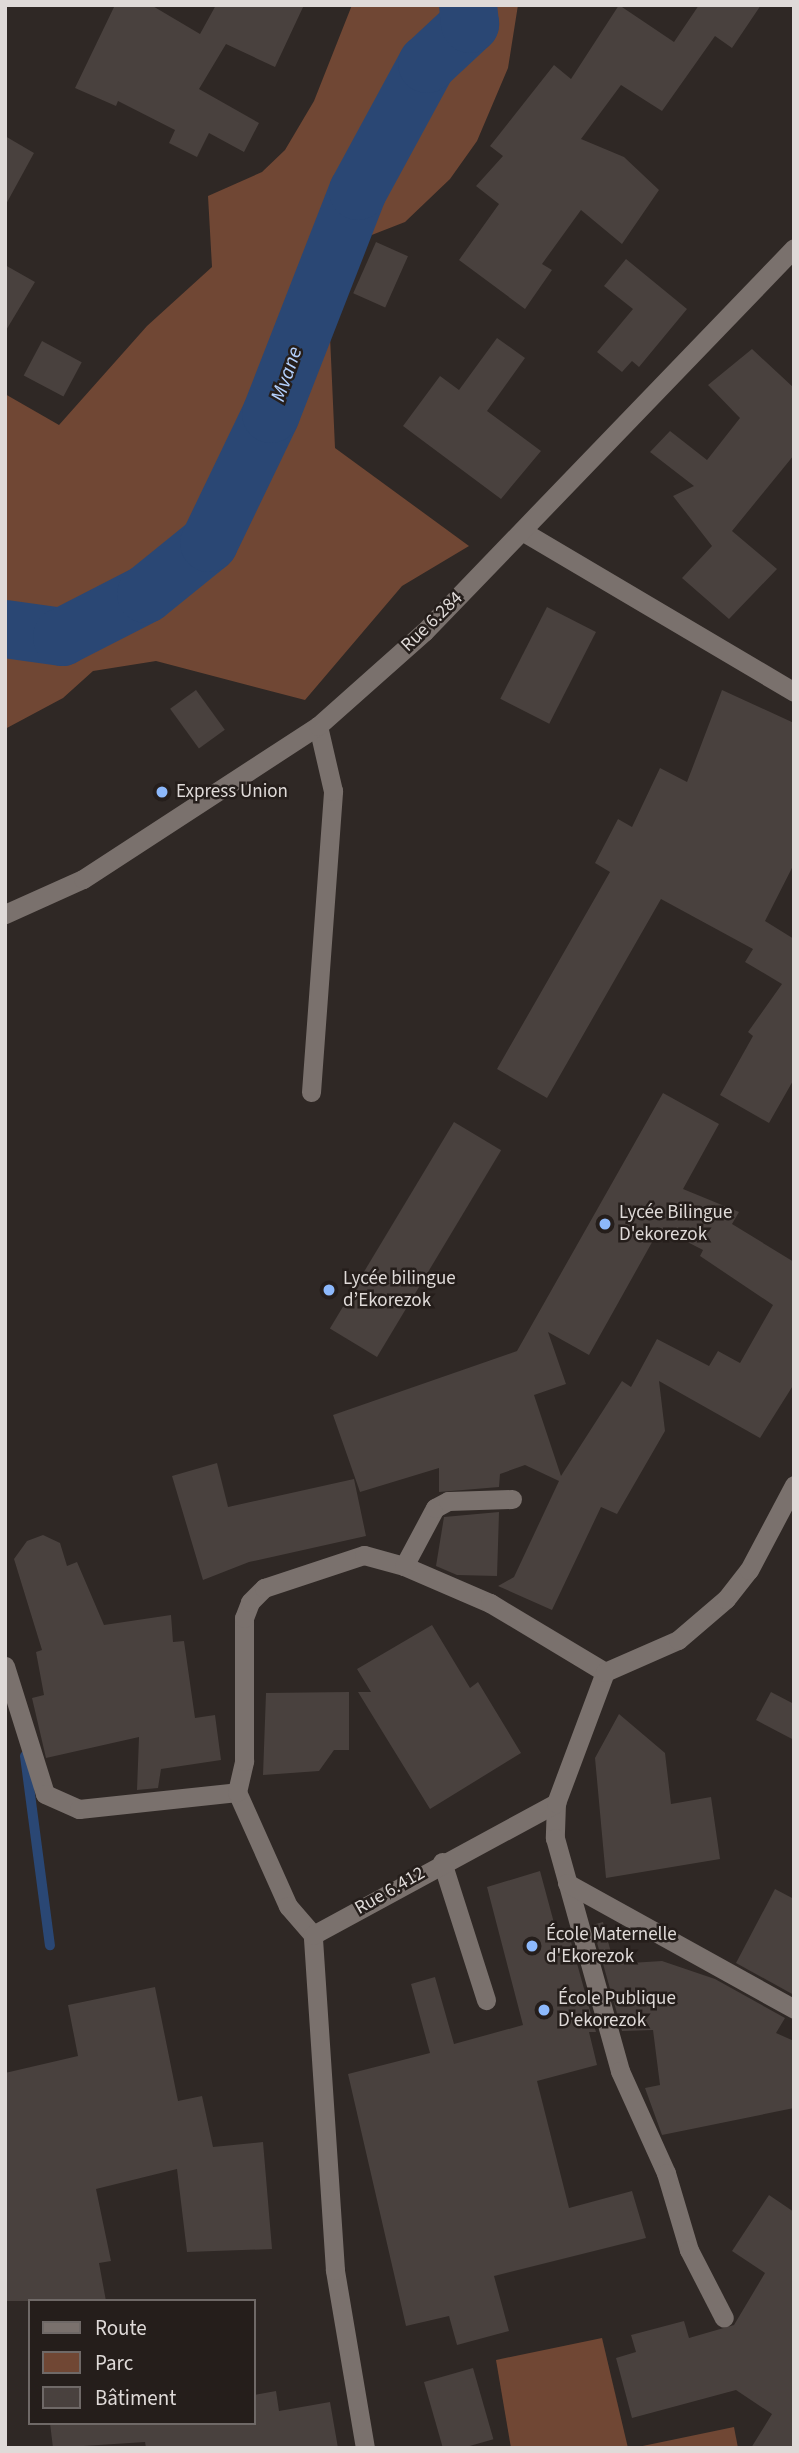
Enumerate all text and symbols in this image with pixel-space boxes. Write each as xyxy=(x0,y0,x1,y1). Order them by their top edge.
water label: Mvane xyxy=(265,343,307,405)
street label: Rue 6.284 xyxy=(396,587,468,657)
place label: Express Union xyxy=(176,781,288,803)
marker: Express Union xyxy=(154,784,170,800)
place label: Lycée Bilingue D'ekorezok xyxy=(619,1202,732,1246)
marker: Lycée Bilingue D'ekorezok xyxy=(597,1216,613,1232)
place label: Lycée bilingue d’Ekorezok xyxy=(343,1268,456,1312)
marker: Lycée bilingue d’Ekorezok xyxy=(321,1282,337,1298)
street label: Rue 6.412 xyxy=(351,1862,429,1920)
place label: École Maternelle d'Ekorezok xyxy=(546,1924,677,1968)
marker: École Maternelle d'Ekorezok xyxy=(524,1938,540,1954)
place label: École Publique D'ekorezok xyxy=(558,1988,676,2032)
marker: École Publique D'ekorezok xyxy=(536,2002,552,2018)
legend xyxy=(28,2299,256,2425)
text: Route xyxy=(95,2313,147,2343)
text: Parc xyxy=(95,2348,133,2378)
text: Bâtiment xyxy=(95,2383,176,2413)

